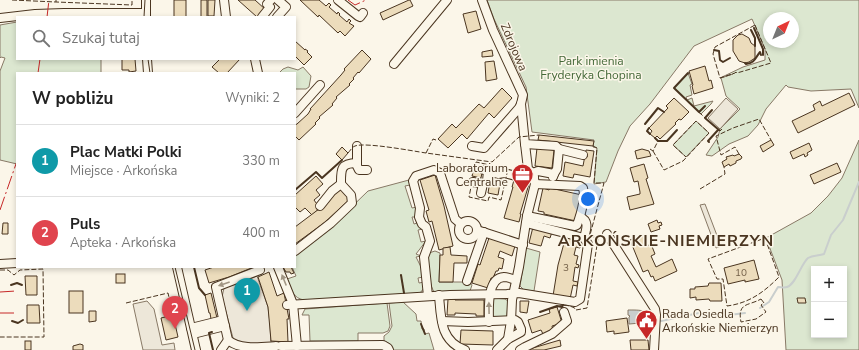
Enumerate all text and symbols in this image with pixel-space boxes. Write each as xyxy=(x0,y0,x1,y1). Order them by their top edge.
north arrow xyxy=(763,12,799,48)
search box xyxy=(16,16,296,60)
street label: Zdrojowa xyxy=(497,21,531,73)
icon: search xyxy=(30,27,52,49)
text: Szukaj tutaj xyxy=(62,28,140,48)
park label: Park imienia Fryderyka Chopina xyxy=(540,53,642,83)
text: W pobliżu xyxy=(32,87,113,110)
text: Wyniki: 2 xyxy=(225,89,280,107)
text: Plac Matki Polki xyxy=(70,142,182,162)
text: 1 xyxy=(41,152,49,170)
text: 330 m xyxy=(242,152,280,170)
place label: Laboratorium Centralne xyxy=(436,160,508,190)
text: Miejsce · Arkońska xyxy=(70,162,177,180)
office icon: Laboratorium Centralne xyxy=(510,162,536,195)
your location xyxy=(578,189,598,209)
text: Puls xyxy=(70,214,100,234)
text: 2 xyxy=(41,224,49,242)
text: 400 m xyxy=(242,224,280,242)
district label: ARKOŃSKIE-NIEMIERZYN xyxy=(558,230,774,252)
text: Apteka · Arkońska xyxy=(70,234,176,252)
house number: 3 xyxy=(563,261,569,275)
house number: 10 xyxy=(735,266,747,280)
map controls xyxy=(811,266,847,338)
button: + xyxy=(811,266,847,302)
one-way arrow xyxy=(280,274,286,286)
pin: 1 xyxy=(234,278,260,311)
one-way arrow xyxy=(218,282,230,288)
pin: 2 xyxy=(162,296,188,329)
one-way arrow xyxy=(486,301,492,314)
button: − xyxy=(811,302,847,338)
place label: Rada Osiedla Arkońskie Niemierzyn xyxy=(662,306,779,336)
public building icon: Rada Osiedla Arkońskie Niemierzyn xyxy=(634,308,660,341)

